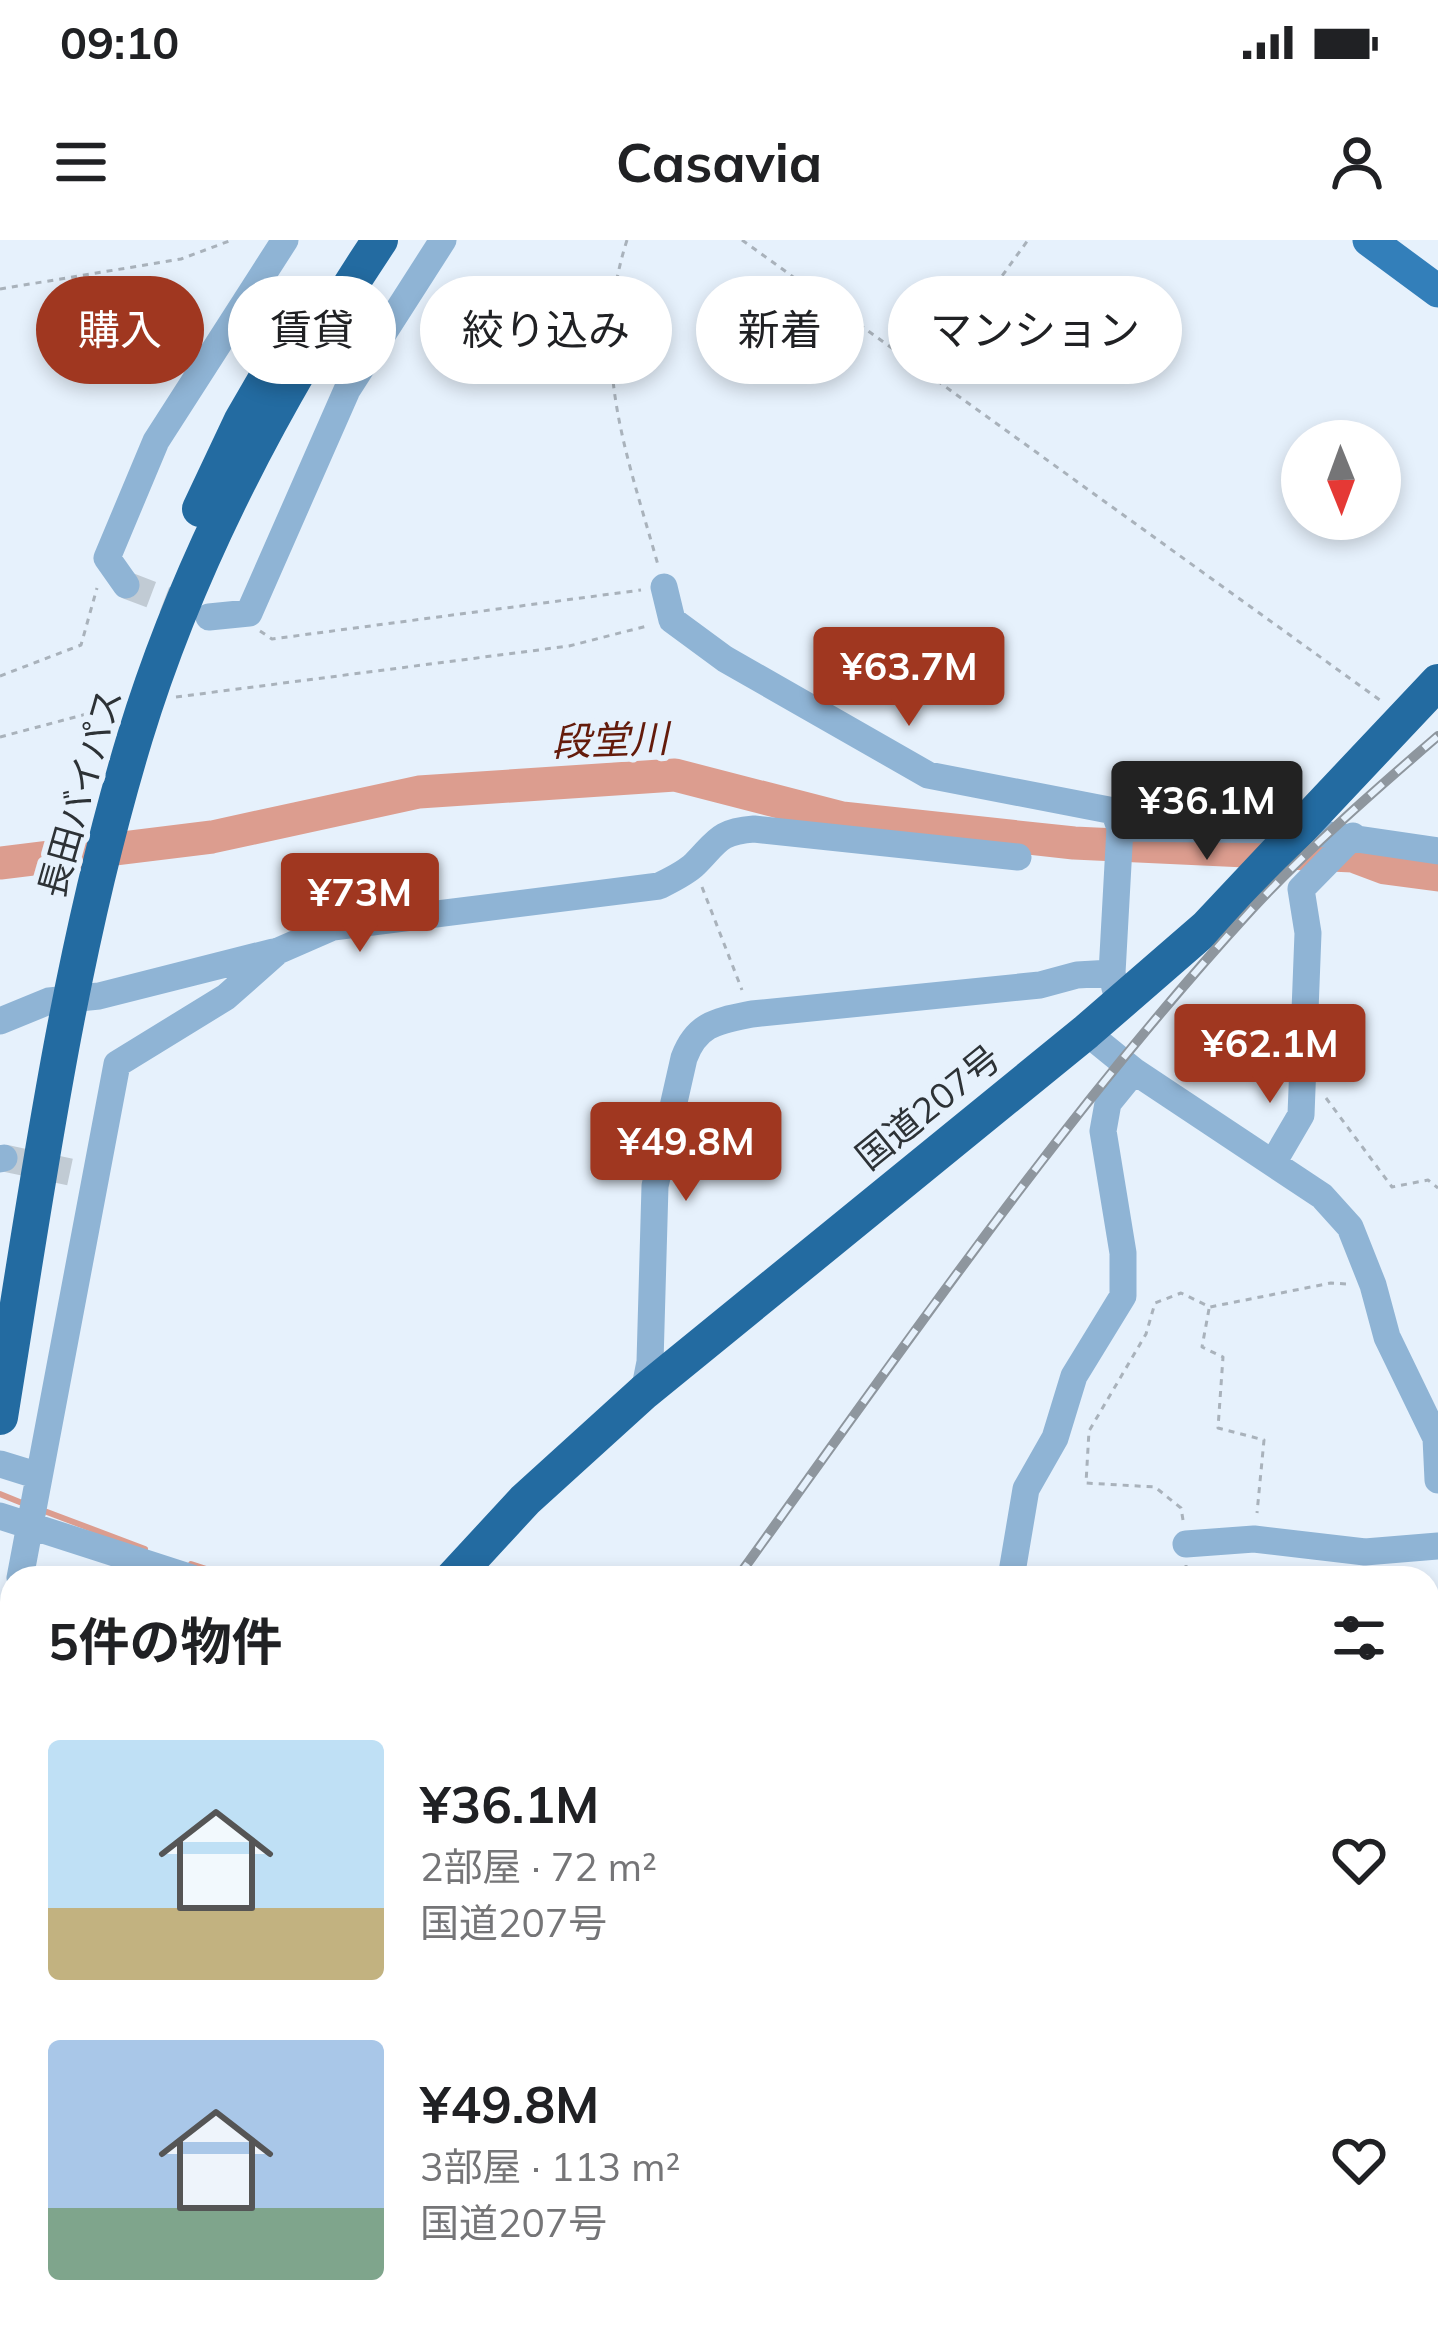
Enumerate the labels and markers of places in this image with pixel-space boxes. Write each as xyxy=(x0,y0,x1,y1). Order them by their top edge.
pin: ¥63.7M xyxy=(811,627,1007,729)
pin: ¥36.1M xyxy=(1109,761,1305,863)
pin: ¥73M xyxy=(289,853,431,955)
pin: ¥62.1M xyxy=(1172,1004,1368,1106)
pin: ¥49.8M xyxy=(588,1102,784,1204)

